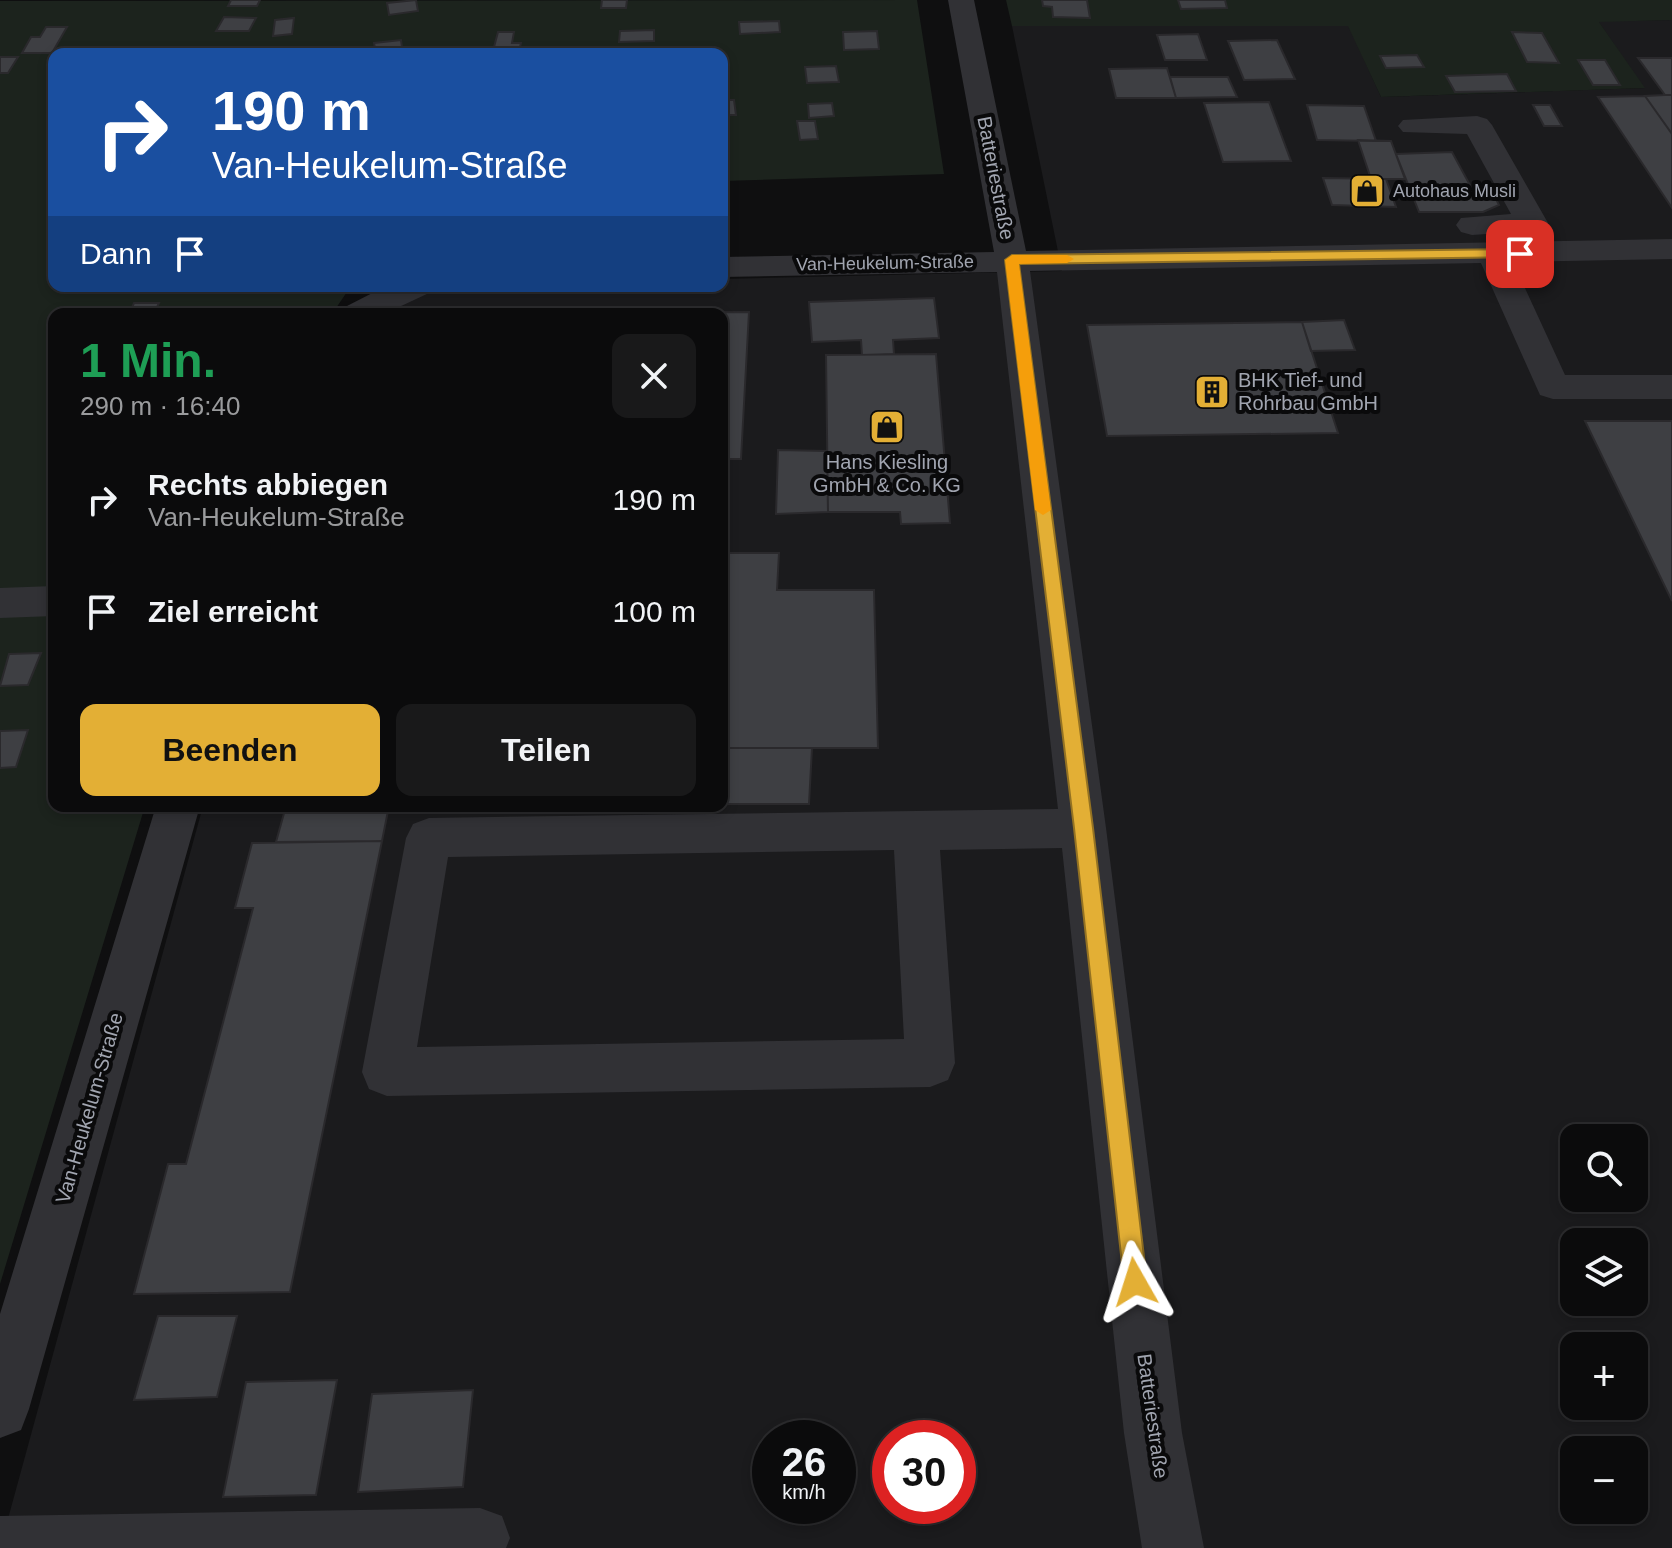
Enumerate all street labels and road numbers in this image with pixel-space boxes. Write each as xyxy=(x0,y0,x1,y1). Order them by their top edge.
street label: Batteriestraße xyxy=(973,114,1019,242)
street label: Van-Heukelum-Straße xyxy=(796,251,974,275)
street label: Van-Heukelum-Straße xyxy=(51,1010,127,1206)
street label: Batteriestraße xyxy=(1133,1352,1173,1480)

